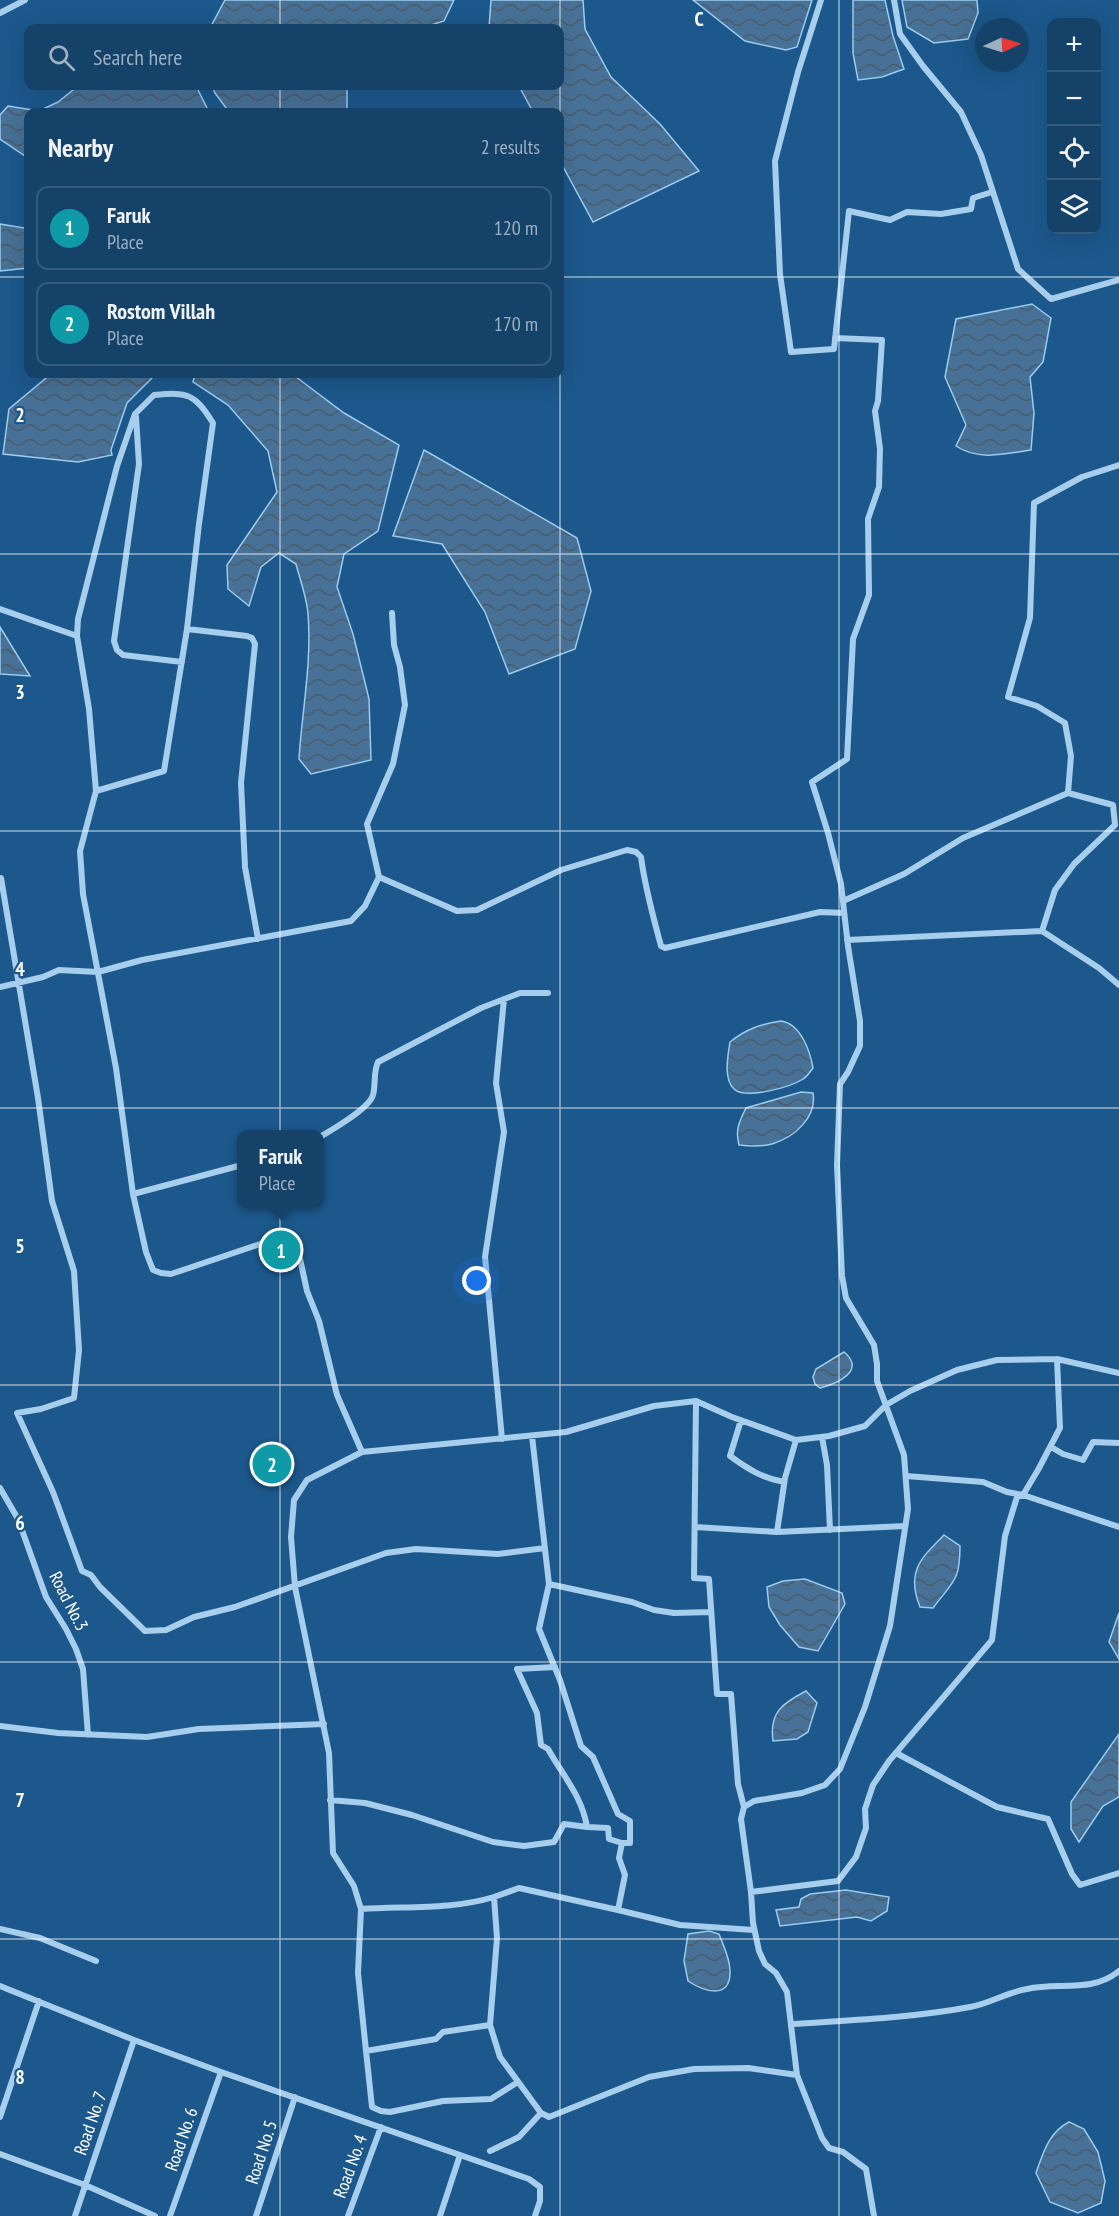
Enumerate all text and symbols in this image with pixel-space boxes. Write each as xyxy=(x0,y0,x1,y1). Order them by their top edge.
text: C xyxy=(694,6,704,32)
north arrow xyxy=(975,18,1029,72)
map controls xyxy=(1047,18,1101,234)
button: + xyxy=(1047,18,1101,72)
search box xyxy=(24,24,564,90)
icon: search xyxy=(45,41,78,74)
text: Search here xyxy=(93,43,182,71)
button: − xyxy=(1047,72,1101,126)
button: locate xyxy=(1047,126,1101,180)
text: Nearby xyxy=(48,131,113,164)
text: 2 results xyxy=(481,134,540,160)
button: layers xyxy=(1047,180,1101,234)
text: Faruk xyxy=(107,201,151,229)
text: 1 xyxy=(65,215,74,241)
text: 120 m xyxy=(494,215,538,241)
text: Place xyxy=(107,229,144,255)
text: Rostom Villah xyxy=(107,297,215,325)
text: 2 xyxy=(65,311,74,337)
text: 170 m xyxy=(494,311,538,337)
text: Place xyxy=(107,325,144,351)
text: 2 xyxy=(15,402,25,428)
text: 3 xyxy=(15,679,25,705)
text: 4 xyxy=(15,956,25,982)
popup xyxy=(237,1130,324,1208)
text: Faruk xyxy=(259,1142,302,1170)
text: Place xyxy=(259,1170,295,1196)
pin: 1 xyxy=(262,1228,300,1272)
text: 5 xyxy=(15,1233,25,1259)
your location xyxy=(462,1266,491,1295)
pin: 2 xyxy=(252,1442,292,1486)
text: 6 xyxy=(15,1510,25,1536)
street label: Road No.3 xyxy=(44,1568,94,1634)
text: 7 xyxy=(15,1787,25,1813)
text: 8 xyxy=(15,2064,25,2090)
street label: Road No. 7 xyxy=(68,2088,112,2158)
street label: Road No. 6 xyxy=(159,2104,203,2174)
street label: Road No. 5 xyxy=(240,2117,282,2187)
street label: Road No. 4 xyxy=(328,2131,372,2201)

